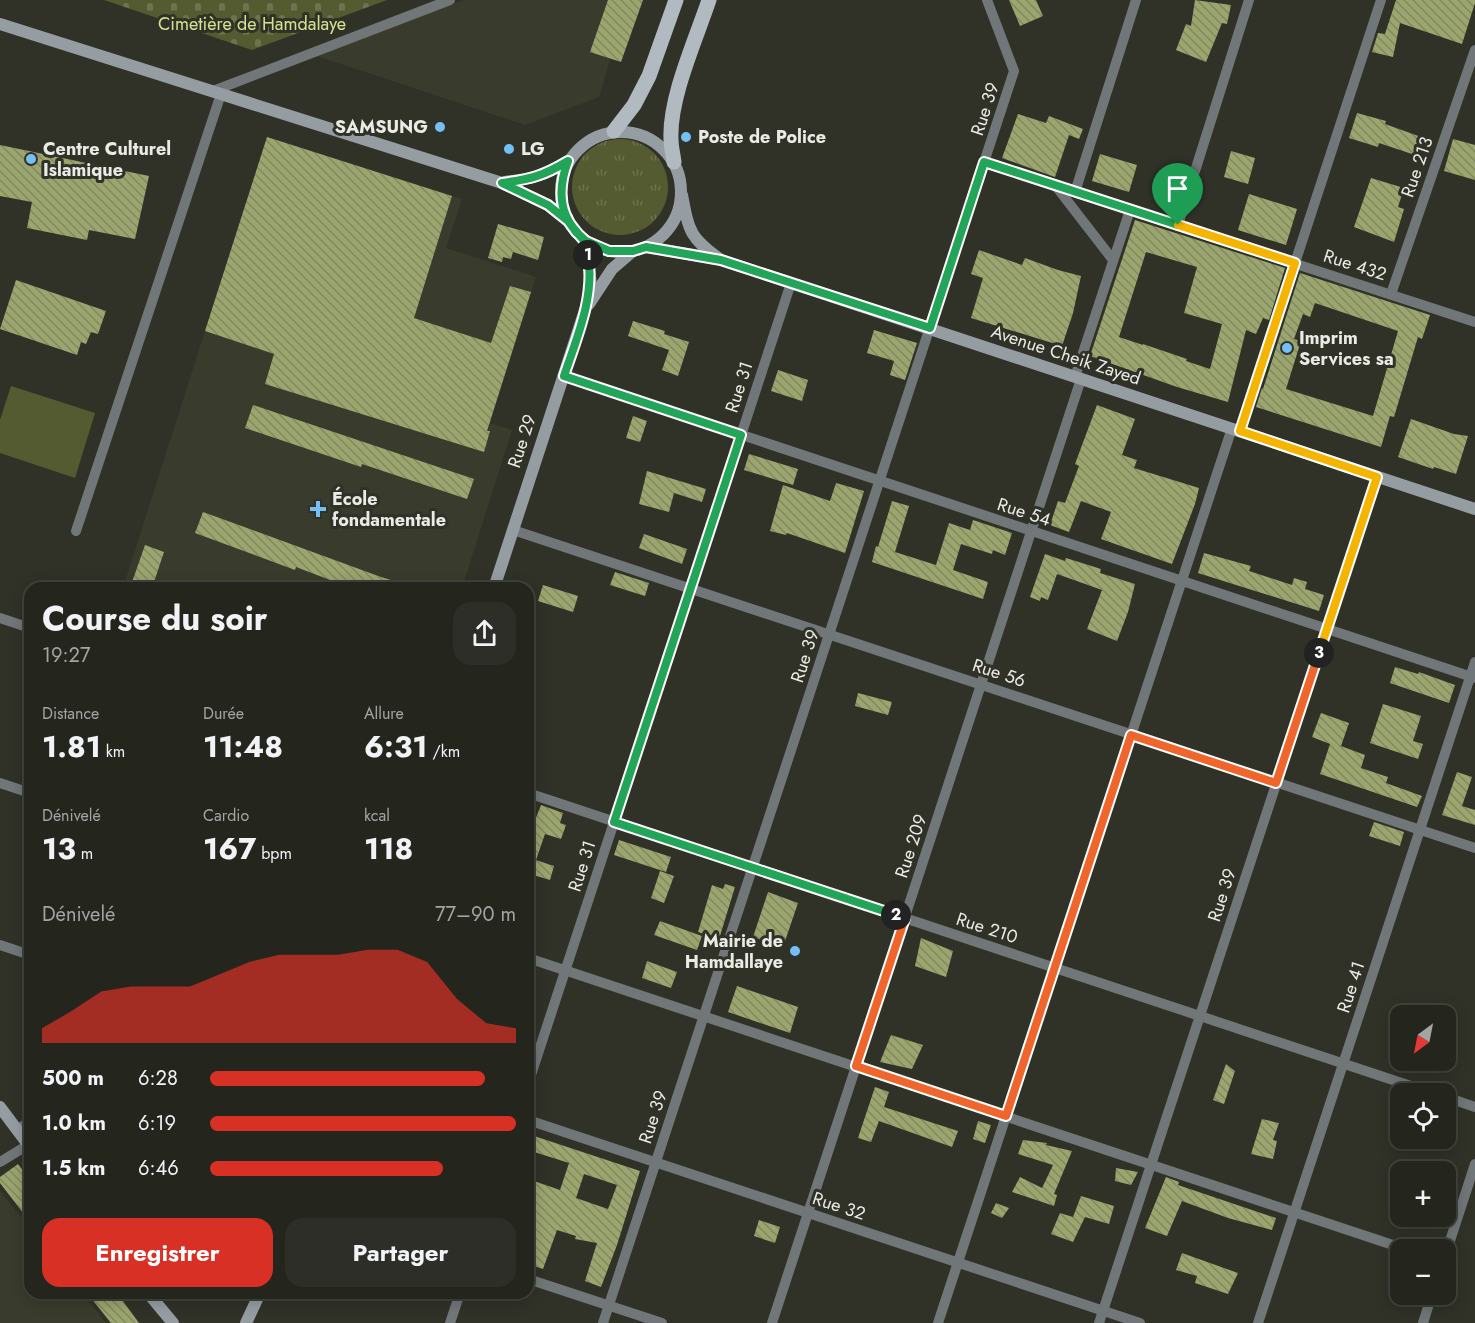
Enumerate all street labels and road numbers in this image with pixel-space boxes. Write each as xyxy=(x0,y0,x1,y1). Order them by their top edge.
street label: Rue 39 xyxy=(964,79,1006,139)
street label: Rue 213 xyxy=(1395,133,1439,201)
street label: Rue 432 xyxy=(1320,243,1390,287)
street label: Avenue Cheik Zayed xyxy=(988,319,1144,391)
street label: Rue 31 xyxy=(719,358,759,416)
street label: Rue 29 xyxy=(501,411,543,471)
street label: Rue 54 xyxy=(994,491,1054,533)
street label: Rue 39 xyxy=(784,626,826,686)
street label: Rue 56 xyxy=(969,652,1029,694)
street label: Rue 209 xyxy=(888,811,934,881)
street label: Rue 31 xyxy=(562,837,602,895)
street label: Rue 39 xyxy=(1201,865,1243,925)
street label: Rue 210 xyxy=(953,906,1021,950)
street label: Rue 41 xyxy=(1330,958,1372,1016)
street label: Rue 39 xyxy=(632,1087,674,1147)
street label: Rue 32 xyxy=(809,1185,869,1227)

